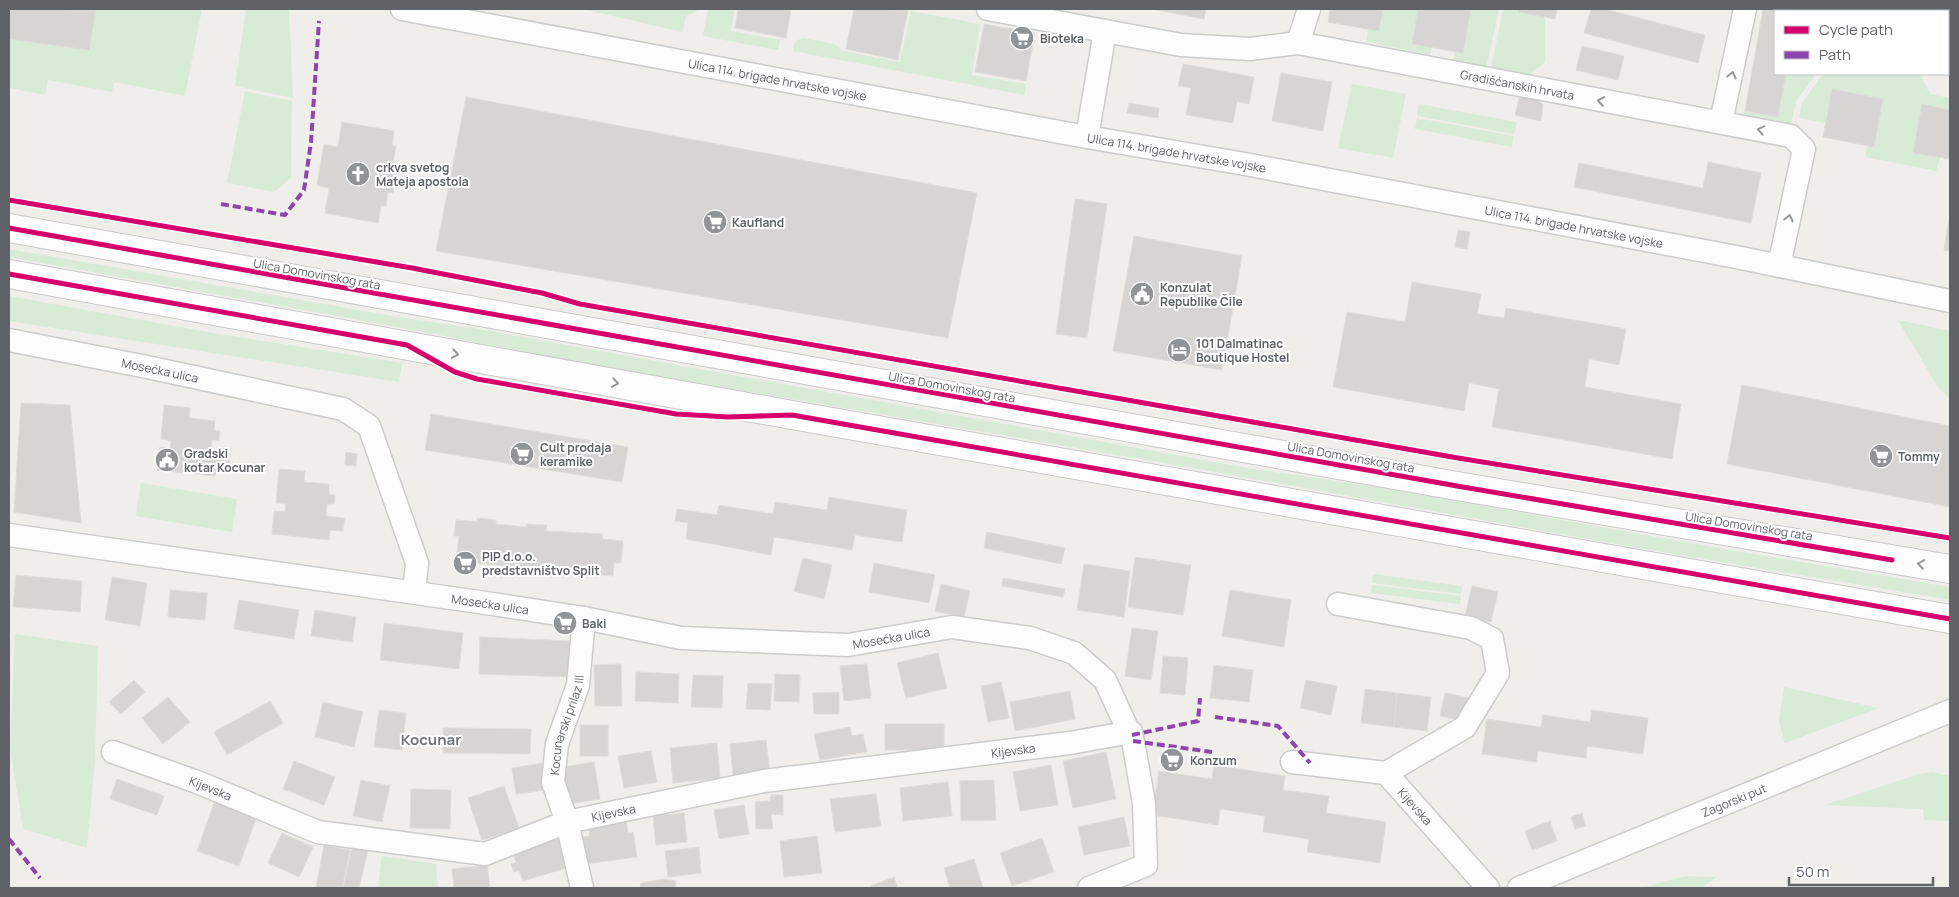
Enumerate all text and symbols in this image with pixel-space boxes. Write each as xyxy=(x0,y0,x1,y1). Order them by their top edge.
legend xyxy=(1774,10,1949,75)
text: Cycle path xyxy=(1819,19,1893,40)
supermarket icon: Bioteka xyxy=(1009,25,1035,51)
place label: Bioteka xyxy=(1040,30,1084,47)
text: Path xyxy=(1819,44,1851,65)
street label: Ulica 114. brigade hrvatske vojske xyxy=(687,54,868,104)
street label: Gradišćanskih hrvata xyxy=(1459,65,1576,103)
one-way arrow xyxy=(1726,70,1736,79)
one-way arrow xyxy=(1597,96,1606,106)
one-way arrow xyxy=(1757,126,1765,136)
street label: Ulica 114. brigade hrvatske vojske xyxy=(1086,129,1268,176)
place label: crkva svetog Mateja apostola xyxy=(376,159,469,190)
church icon: crkva svetog Mateja apostola xyxy=(345,161,371,187)
street label: Ulica 114. brigade hrvatske vojske xyxy=(1483,201,1665,252)
supermarket icon: Kaufland xyxy=(702,209,728,235)
place label: Kaufland xyxy=(732,214,784,231)
one-way arrow xyxy=(1783,214,1794,223)
street label: Ulica Domovinskog rata xyxy=(252,254,382,294)
place label: Konzulat Republike Čile xyxy=(1160,279,1243,310)
public building icon: Konzulat Republike Čile xyxy=(1129,281,1155,307)
place label: 101 Dalmatinac Boutique Hostel xyxy=(1196,335,1289,366)
hotel icon: 101 Dalmatinac Boutique Hostel xyxy=(1166,337,1192,363)
one-way arrow xyxy=(451,348,460,359)
street label: Mosećka ulica xyxy=(120,354,200,386)
street label: Ulica Domovinskog rata xyxy=(887,367,1017,407)
one-way arrow xyxy=(611,378,620,388)
street label: Ulica Domovinskog rata xyxy=(1286,437,1416,477)
place label: Cult prodaja keramike xyxy=(540,439,612,470)
supermarket icon: Cult prodaja keramike xyxy=(509,441,535,467)
supermarket icon: Tommy xyxy=(1868,443,1894,469)
place label: Gradski kotar Kocunar xyxy=(184,445,266,476)
public building icon: Gradski kotar Kocunar xyxy=(154,447,180,473)
place label: Tommy xyxy=(1898,448,1940,465)
street label: Ulica Domovinskog rata xyxy=(1684,508,1814,544)
place label: PIP d.o.o. predstavništvo Split xyxy=(482,548,600,579)
supermarket icon: PIP d.o.o. predstavništvo Split xyxy=(452,550,478,576)
one-way arrow xyxy=(1917,560,1926,570)
street label: Mosećka ulica xyxy=(450,590,530,618)
supermarket icon: Baki xyxy=(552,610,578,636)
place label: Baki xyxy=(582,615,606,632)
street label: Mosećka ulica xyxy=(851,622,931,653)
street label: Kocunarski prilaz III xyxy=(545,674,587,776)
district label: Kocunar xyxy=(401,729,461,750)
street label: Kijevska xyxy=(990,739,1036,761)
supermarket icon: Konzum xyxy=(1159,747,1185,773)
place label: Konzum xyxy=(1190,752,1237,769)
street label: Kijevska xyxy=(187,771,235,804)
street label: Zagorski put xyxy=(1699,779,1769,821)
street label: Kijevska xyxy=(1394,784,1437,828)
street label: Kijevska xyxy=(590,799,637,825)
scale bar xyxy=(1789,854,1933,886)
text: 50 m xyxy=(1796,861,1830,882)

